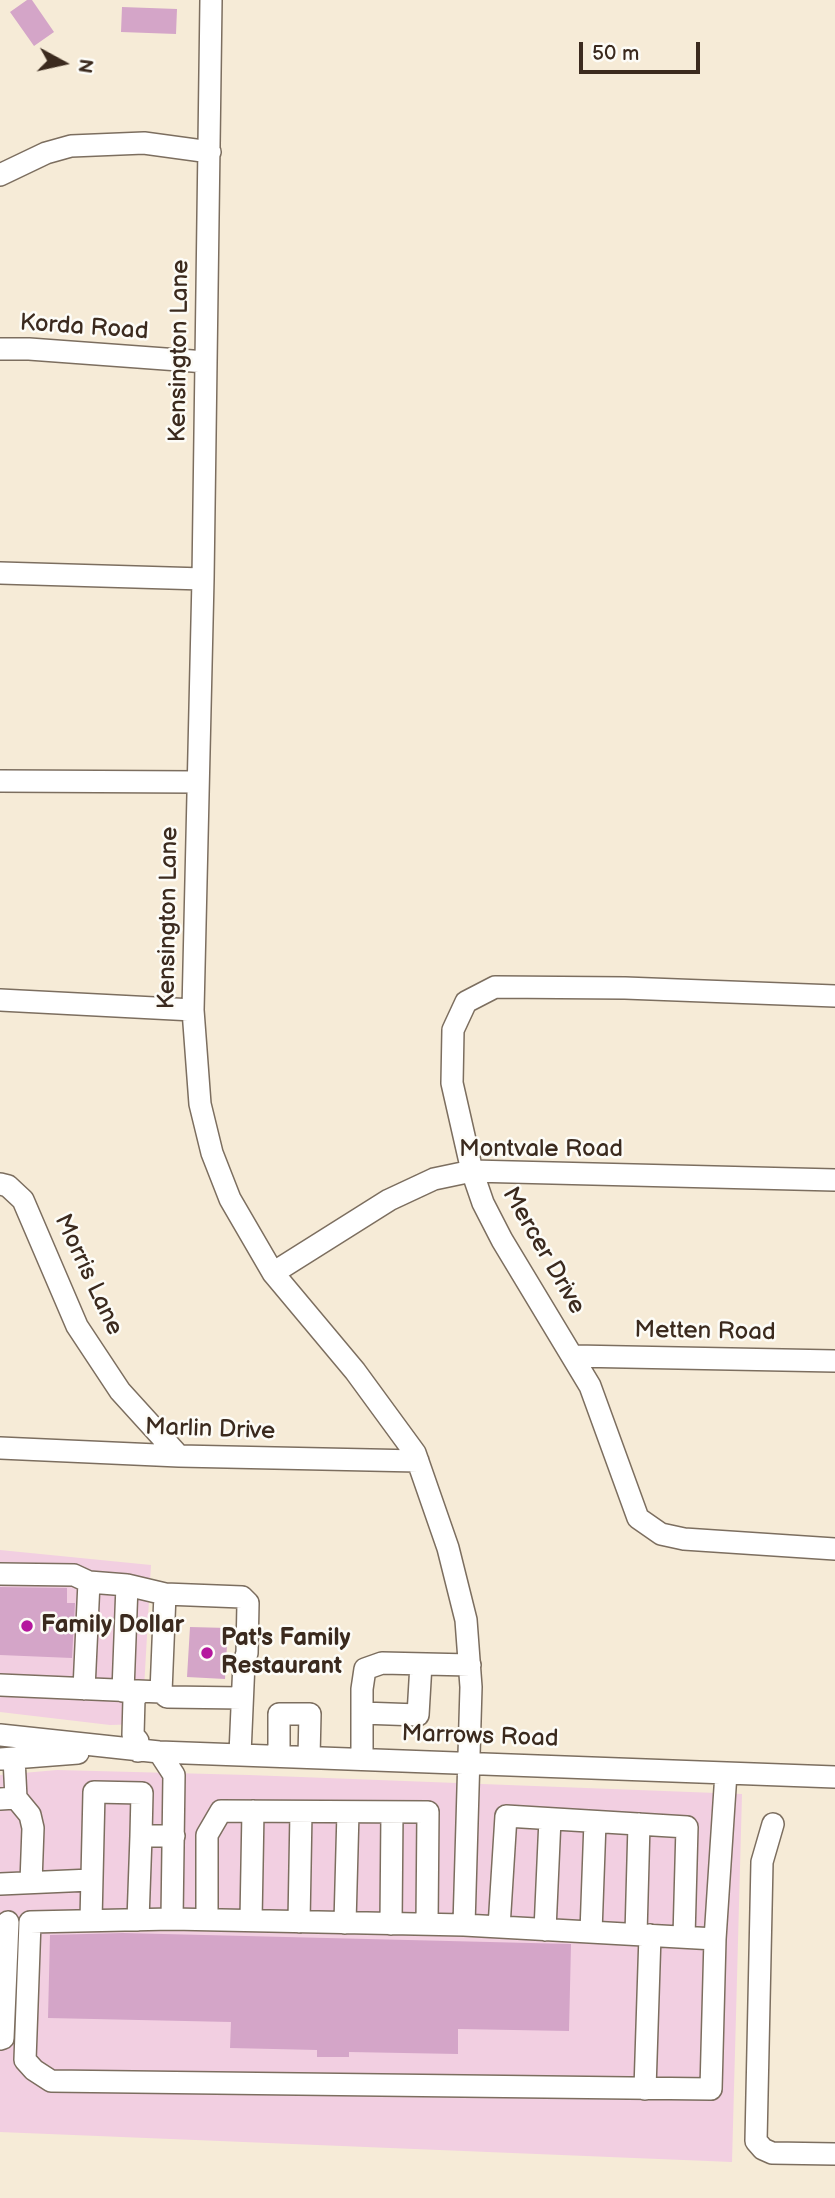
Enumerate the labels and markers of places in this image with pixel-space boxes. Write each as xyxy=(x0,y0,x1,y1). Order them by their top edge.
place label: Family Dollar xyxy=(41,1612,184,1640)
marker: Family Dollar xyxy=(19,1618,35,1634)
place label: Pat's Family Restaurant xyxy=(221,1625,350,1681)
marker: Pat's Family Restaurant xyxy=(199,1645,215,1661)

